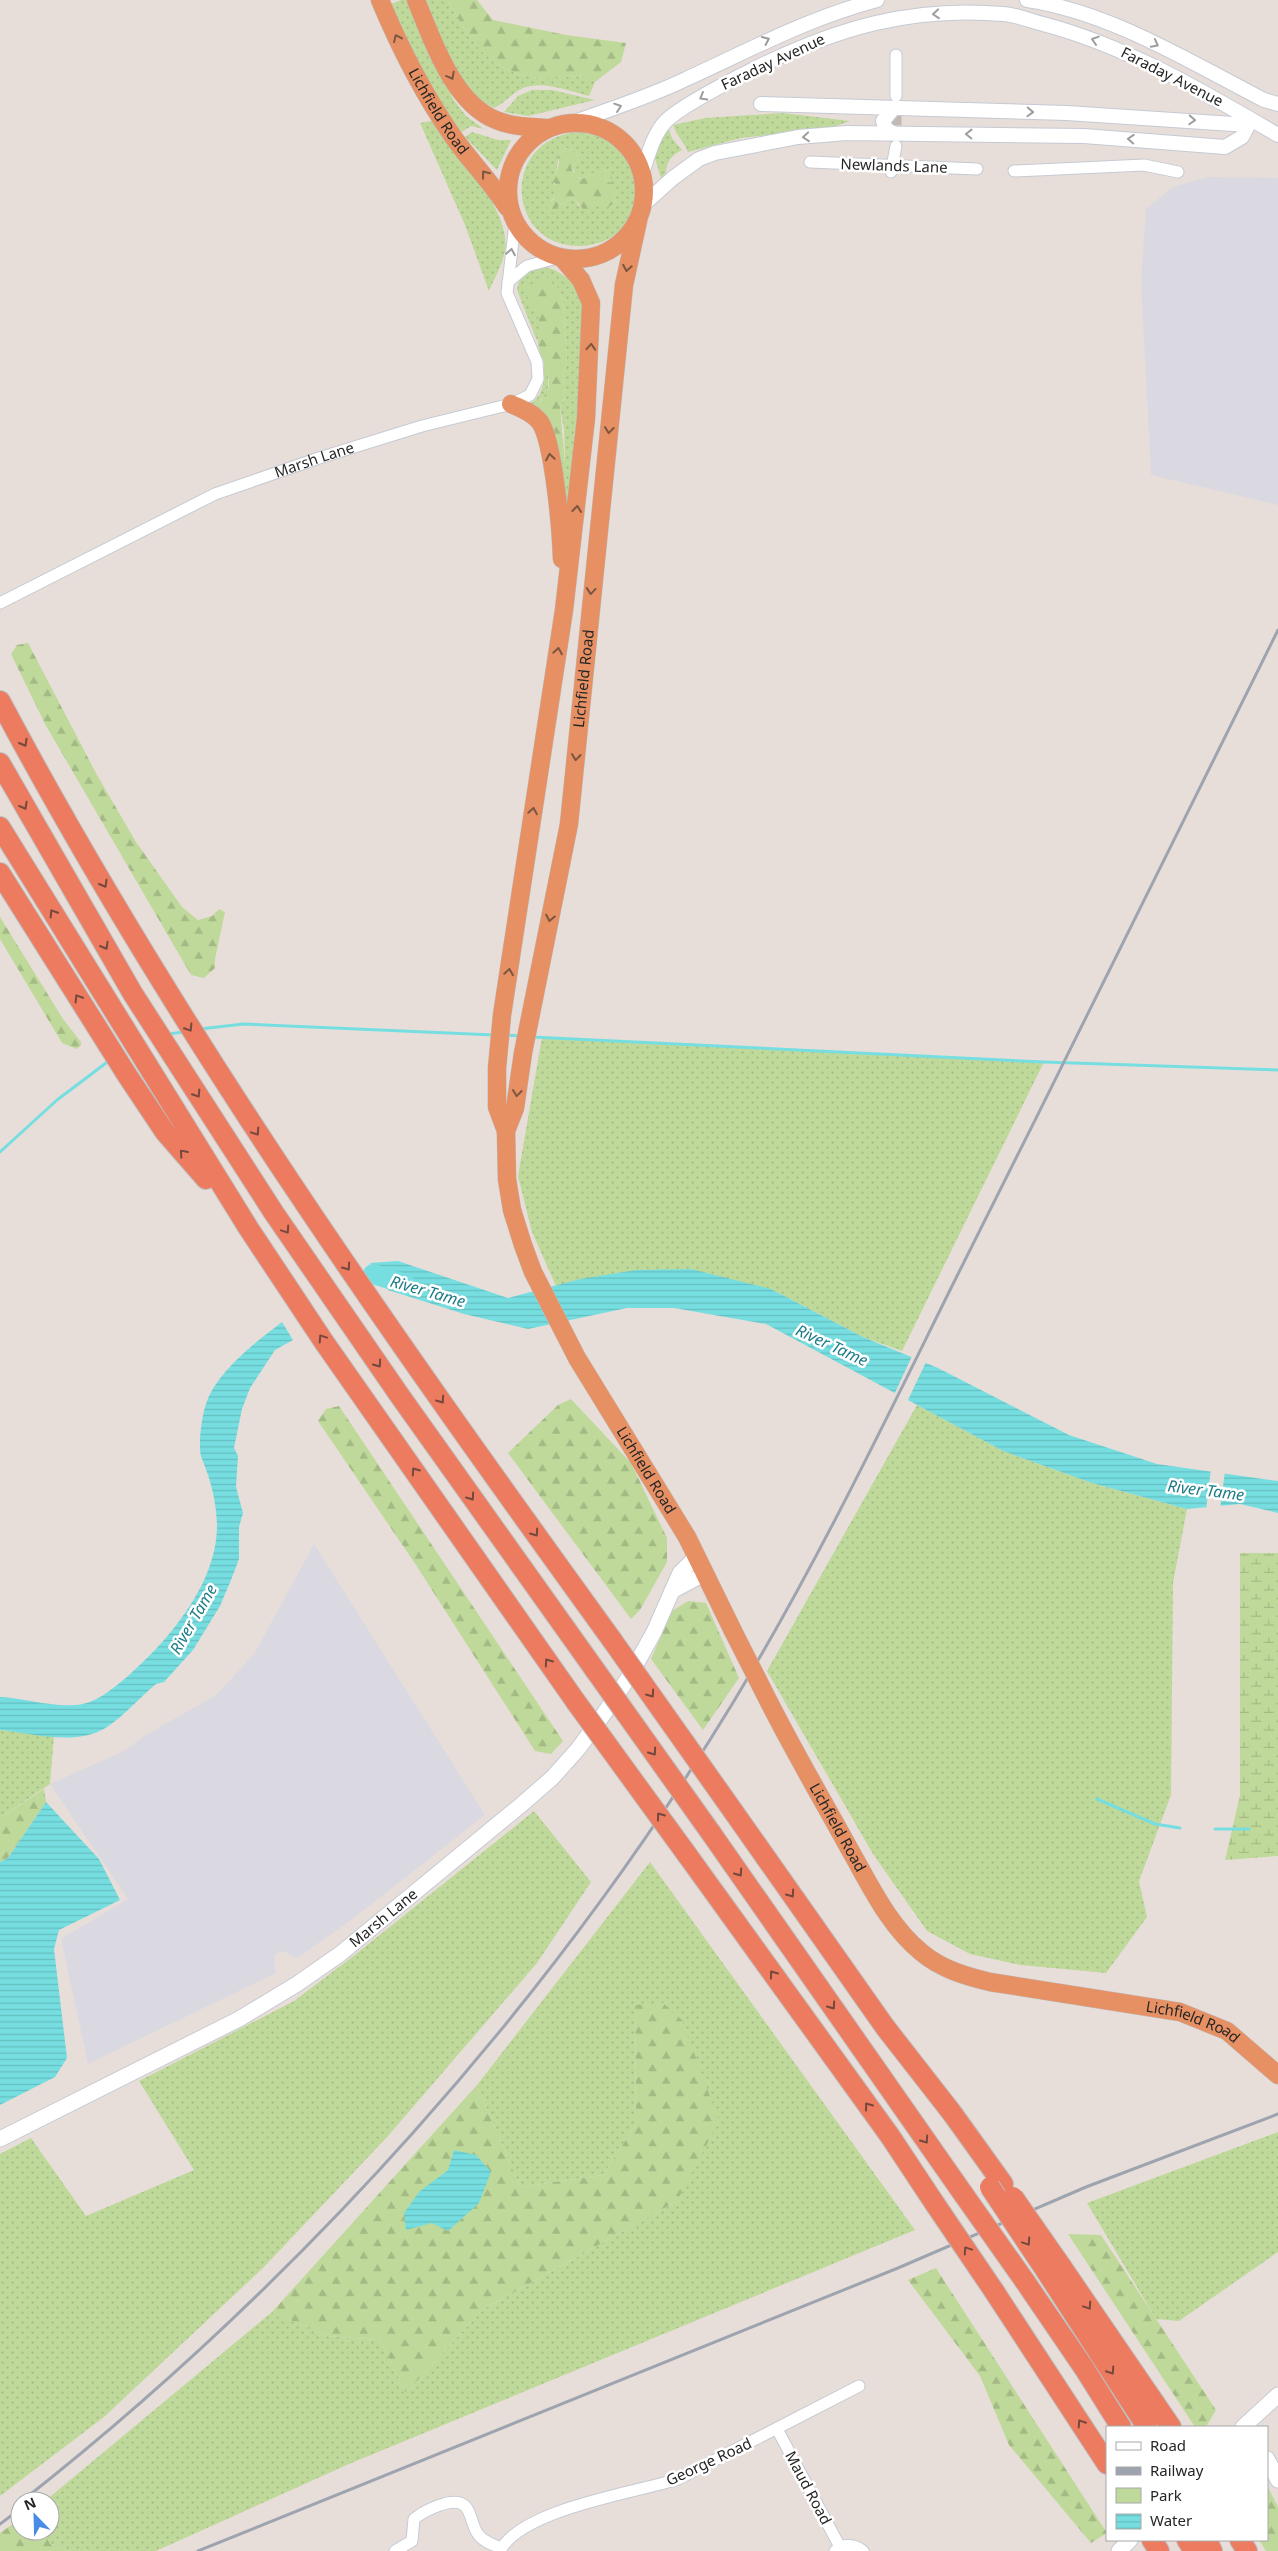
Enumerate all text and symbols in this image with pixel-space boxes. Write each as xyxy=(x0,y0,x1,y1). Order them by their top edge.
one-way arrow xyxy=(932,8,940,19)
street label: Faraday Avenue xyxy=(717,28,828,94)
one-way arrow xyxy=(392,34,403,43)
one-way arrow xyxy=(1092,35,1100,45)
one-way arrow xyxy=(761,36,770,47)
one-way arrow xyxy=(1150,38,1159,48)
street label: Faraday Avenue xyxy=(1118,42,1227,111)
street label: Lichfield Road xyxy=(404,64,474,158)
one-way arrow xyxy=(445,70,455,79)
one-way arrow xyxy=(700,90,709,100)
one-way arrow xyxy=(613,103,621,113)
one-way arrow xyxy=(1026,107,1034,117)
one-way arrow xyxy=(1188,115,1196,126)
one-way arrow xyxy=(964,129,972,139)
one-way arrow xyxy=(802,131,810,142)
one-way arrow xyxy=(1127,133,1135,144)
street label: Newlands Lane xyxy=(840,153,948,177)
one-way arrow xyxy=(482,171,490,180)
one-way arrow xyxy=(505,248,515,257)
one-way arrow xyxy=(622,264,632,273)
one-way arrow xyxy=(585,343,596,351)
one-way arrow xyxy=(604,426,615,434)
street label: Marsh Lane xyxy=(272,437,356,482)
one-way arrow xyxy=(545,452,556,460)
one-way arrow xyxy=(571,505,582,513)
one-way arrow xyxy=(586,588,597,596)
street label: Lichfield Road xyxy=(568,628,598,729)
one-way arrow xyxy=(552,646,563,654)
one-way arrow xyxy=(18,738,28,747)
one-way arrow xyxy=(571,754,582,762)
one-way arrow xyxy=(17,800,27,809)
one-way arrow xyxy=(528,807,538,816)
one-way arrow xyxy=(98,879,108,888)
one-way arrow xyxy=(50,909,59,918)
one-way arrow xyxy=(546,913,556,922)
one-way arrow xyxy=(99,941,109,950)
one-way arrow xyxy=(503,968,513,976)
one-way arrow xyxy=(75,994,84,1003)
one-way arrow xyxy=(183,1023,193,1032)
one-way arrow xyxy=(190,1088,200,1097)
one-way arrow xyxy=(512,1089,523,1097)
one-way arrow xyxy=(250,1127,259,1136)
one-way arrow xyxy=(180,1149,189,1158)
one-way arrow xyxy=(280,1224,289,1234)
one-way arrow xyxy=(341,1261,350,1271)
water label: River Tame xyxy=(388,1270,468,1312)
water label: River Tame xyxy=(792,1319,872,1371)
one-way arrow xyxy=(318,1335,328,1344)
one-way arrow xyxy=(372,1358,381,1368)
one-way arrow xyxy=(435,1394,444,1404)
street label: Lichfield Road xyxy=(612,1422,681,1517)
one-way arrow xyxy=(412,1467,421,1477)
water label: River Tame xyxy=(1166,1474,1246,1506)
one-way arrow xyxy=(465,1491,474,1500)
one-way arrow xyxy=(529,1527,538,1537)
water label: River Tame xyxy=(164,1580,222,1658)
one-way arrow xyxy=(545,1658,554,1668)
one-way arrow xyxy=(644,1689,654,1698)
one-way arrow xyxy=(647,1747,656,1756)
street label: Lichfield Road xyxy=(806,1779,871,1875)
one-way arrow xyxy=(657,1813,666,1822)
one-way arrow xyxy=(733,1867,742,1877)
street label: Marsh Lane xyxy=(345,1883,421,1951)
one-way arrow xyxy=(785,1888,794,1898)
one-way arrow xyxy=(770,1970,779,1980)
street label: Lichfield Road xyxy=(1145,1996,1245,2047)
one-way arrow xyxy=(826,2001,835,2010)
one-way arrow xyxy=(865,2102,874,2112)
one-way arrow xyxy=(919,2134,928,2143)
one-way arrow xyxy=(1020,2237,1030,2246)
one-way arrow xyxy=(963,2247,973,2256)
one-way arrow xyxy=(1082,2301,1092,2310)
one-way arrow xyxy=(1105,2365,1114,2374)
one-way arrow xyxy=(1078,2419,1087,2428)
legend xyxy=(1106,2426,1268,2541)
street label: George Road xyxy=(663,2433,755,2490)
text: Road xyxy=(1150,2435,1186,2455)
street label: Maud Road xyxy=(781,2447,837,2528)
text: Railway xyxy=(1150,2460,1204,2480)
text: Park xyxy=(1150,2485,1182,2505)
north arrow xyxy=(10,2491,60,2541)
text: N xyxy=(21,2493,39,2515)
text: Water xyxy=(1150,2510,1192,2530)

